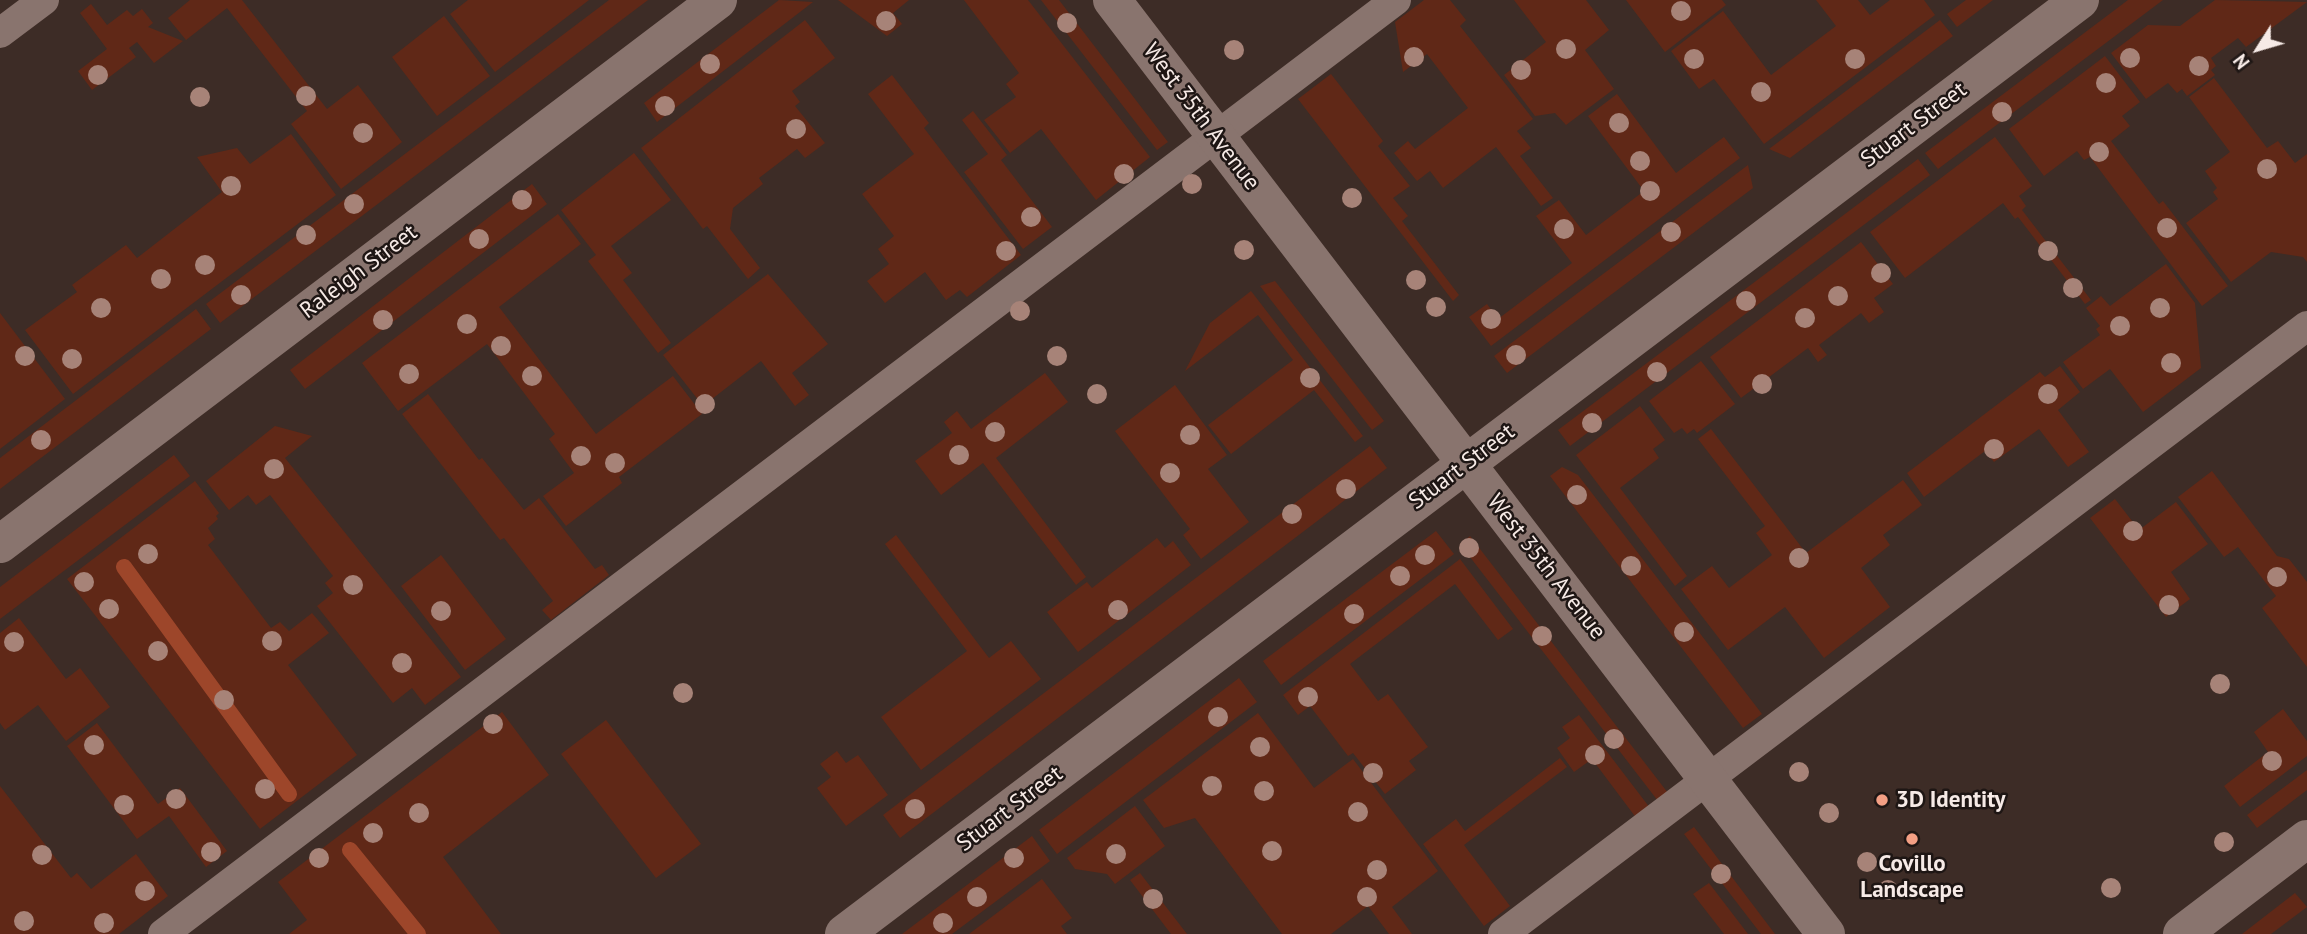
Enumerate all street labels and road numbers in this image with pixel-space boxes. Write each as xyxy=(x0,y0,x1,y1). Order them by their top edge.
street label: West 35th Avenue xyxy=(1137,38,1265,196)
street label: Stuart Street xyxy=(1856,76,1972,174)
street label: Raleigh Street xyxy=(295,219,423,325)
street label: Stuart Street xyxy=(1404,418,1520,516)
street label: West 35th Avenue xyxy=(1481,489,1611,645)
street label: Stuart Street xyxy=(952,760,1068,858)

